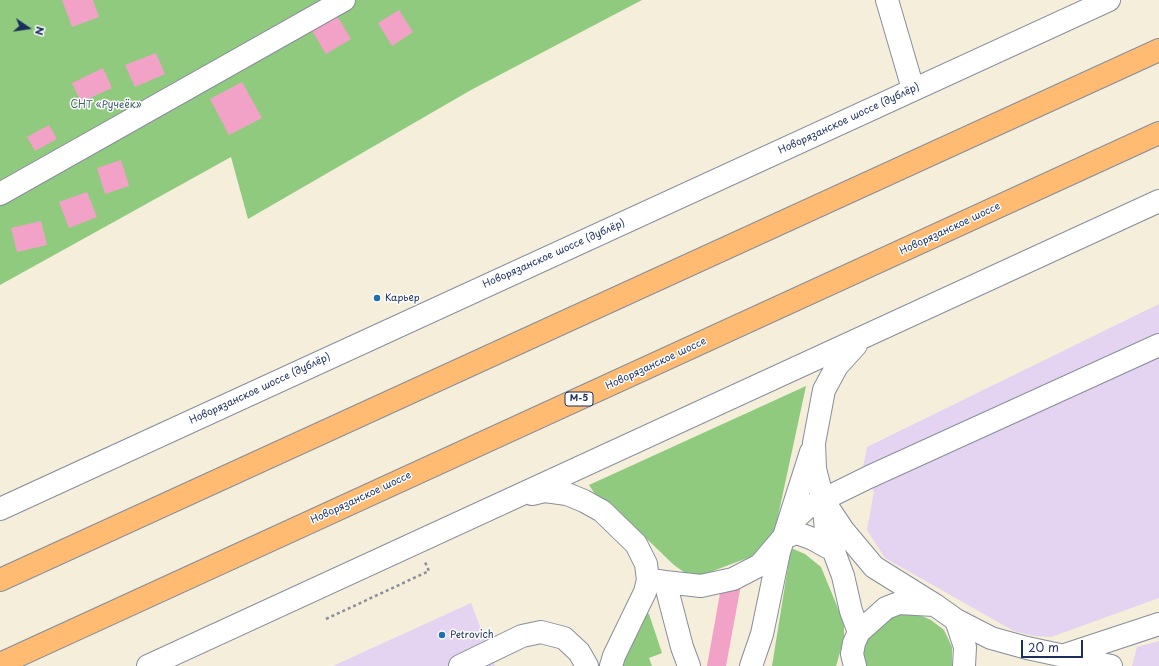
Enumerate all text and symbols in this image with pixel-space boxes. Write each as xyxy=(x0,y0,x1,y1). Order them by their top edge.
north arrow xyxy=(8,8,48,48)
text: N xyxy=(31,25,49,37)
street label: Новорязанское шоссе (дублёр) xyxy=(777,81,921,157)
park label: СНТ «Ручеёк» xyxy=(71,99,141,111)
street label: Новорязанское шоссе xyxy=(898,200,1002,258)
street label: Новорязанское шоссе (дублёр) xyxy=(481,217,627,291)
place label: Карьер xyxy=(385,292,420,304)
marker: Карьер xyxy=(372,293,382,303)
street label: Новорязанское шоссе xyxy=(604,335,708,393)
street label: Новорязанское шоссе (дублёр) xyxy=(188,351,332,427)
road number: М-5 xyxy=(565,392,593,406)
street label: Новорязанское шоссе xyxy=(309,469,413,527)
place label: Petrovich xyxy=(450,629,493,641)
marker: Petrovich xyxy=(437,630,447,640)
scale bar xyxy=(1023,632,1085,658)
text: 20 m xyxy=(1028,638,1059,656)

